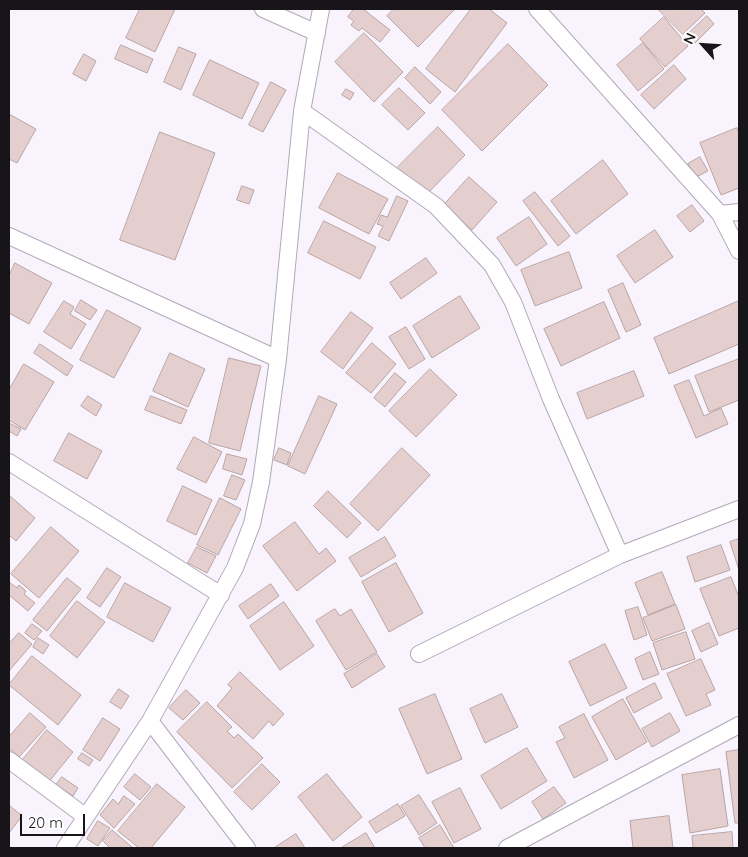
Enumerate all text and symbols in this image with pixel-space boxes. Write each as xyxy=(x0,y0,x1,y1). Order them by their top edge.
north arrow xyxy=(678,20,728,70)
text: N xyxy=(679,30,700,47)
scale bar xyxy=(22,804,88,836)
text: 20 m xyxy=(28,813,63,832)

